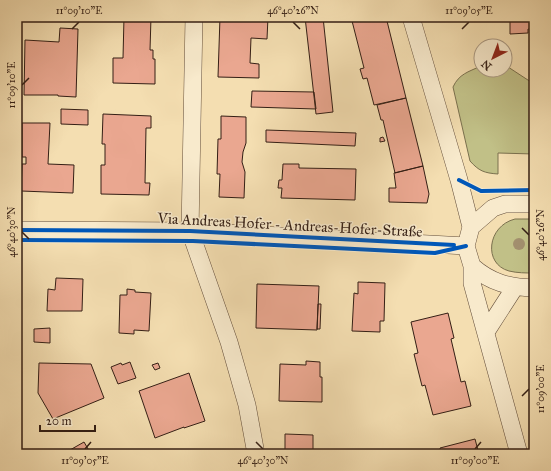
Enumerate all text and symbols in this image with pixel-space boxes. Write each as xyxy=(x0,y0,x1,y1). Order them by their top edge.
text: 11°09'10"E xyxy=(56,5,102,17)
text: 46°40'26"N xyxy=(267,5,319,17)
text: 11°09'05"E xyxy=(445,5,493,17)
north arrow xyxy=(473,38,513,78)
text: N xyxy=(478,57,494,73)
text: 11°09'10"E xyxy=(6,62,18,108)
text: 46°40'30"N xyxy=(6,206,18,258)
street label: Via Andreas Hofer - Andreas-Hofer-Straße xyxy=(156,209,423,241)
text: 46°40'26"N xyxy=(535,209,547,261)
text: 11°09'00"E xyxy=(535,365,547,413)
scale bar xyxy=(40,407,95,433)
text: 20 m xyxy=(46,414,72,428)
text: 11°09'05"E xyxy=(61,455,109,467)
text: 46°40'30"N xyxy=(237,455,289,467)
text: 11°09'00"E xyxy=(451,455,499,467)

